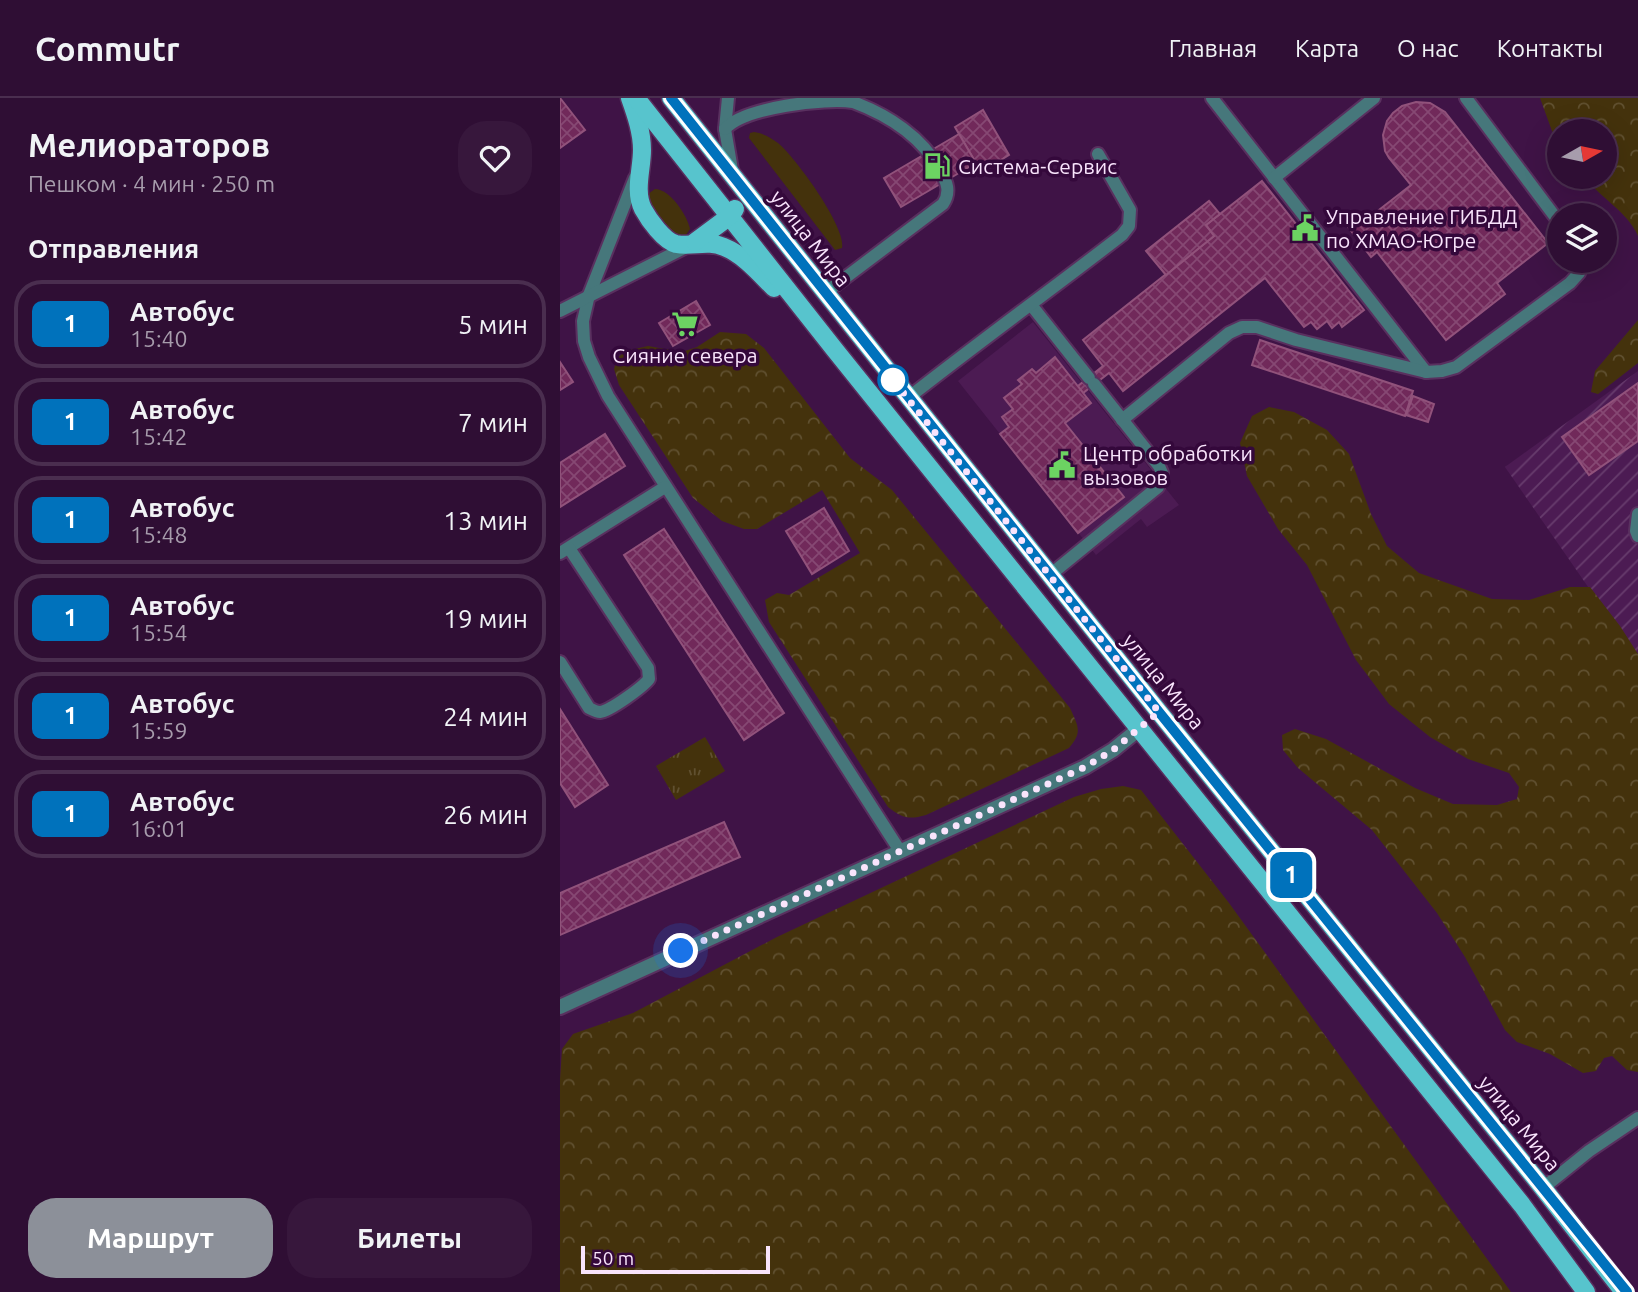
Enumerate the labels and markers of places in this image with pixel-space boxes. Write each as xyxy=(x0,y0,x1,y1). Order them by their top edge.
fuel station icon: Система-Cервис xyxy=(922,151,952,181)
place label: Система-Cервис xyxy=(958,154,1117,178)
place label: Управление ГИБДД по ХМАО-Югре xyxy=(1326,204,1517,252)
public building icon: Управление ГИБДД по ХМАО-Югре xyxy=(1290,213,1320,243)
supermarket icon: Сияние севера xyxy=(670,309,700,339)
place label: Сияние севера xyxy=(612,343,758,367)
unlabelled marker xyxy=(878,365,908,395)
place label: Центр обработки вызовов xyxy=(1083,441,1253,489)
public building icon: Центр обработки вызовов xyxy=(1047,450,1077,480)

